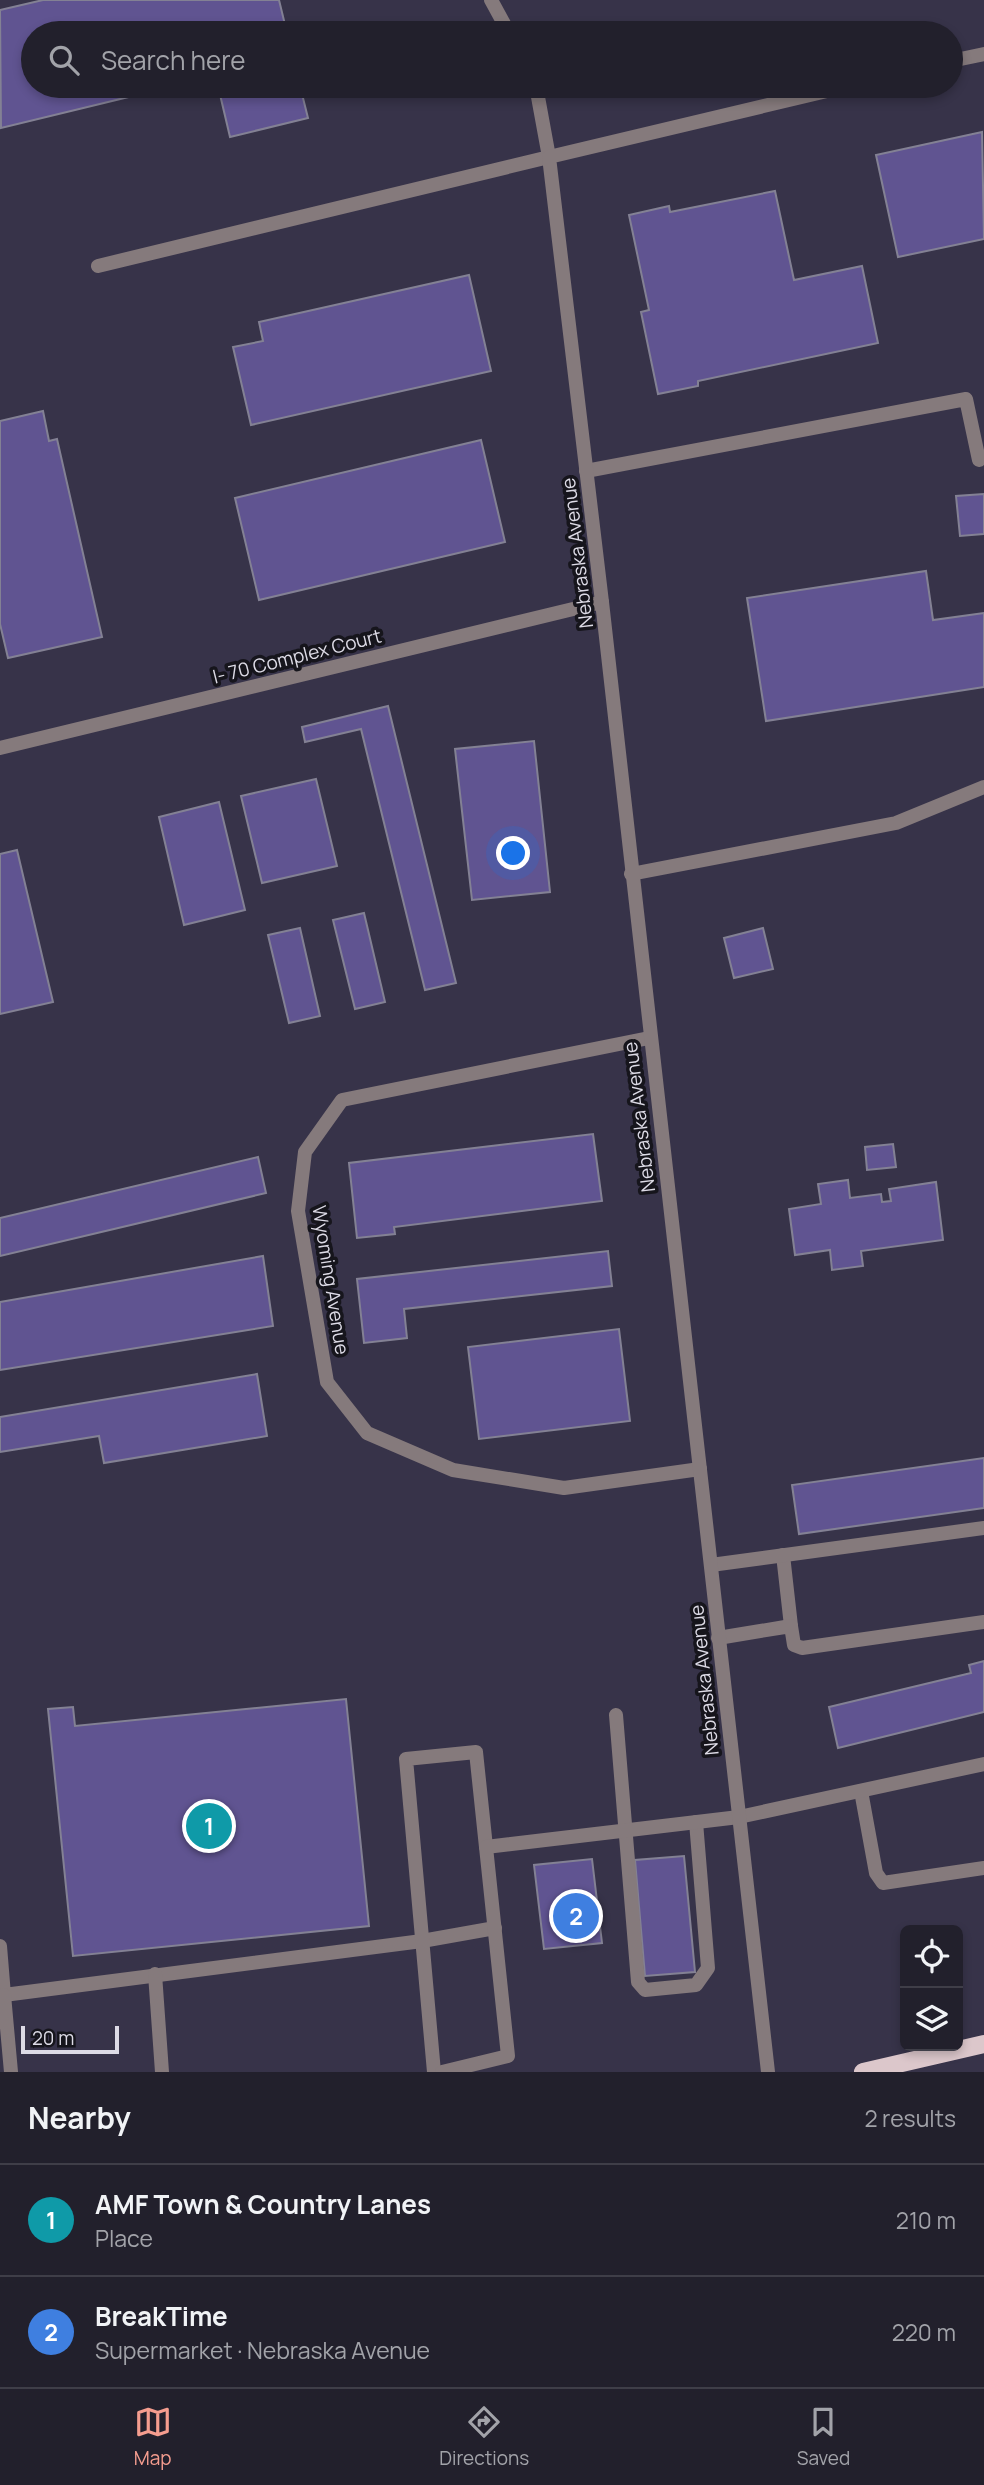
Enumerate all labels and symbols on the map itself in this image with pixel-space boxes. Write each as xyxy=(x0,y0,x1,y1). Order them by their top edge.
street label: Nebraska Avenue xyxy=(555,476,599,630)
street label: I- 70 Complex Court xyxy=(210,622,384,690)
your location xyxy=(496,836,530,870)
street label: Nebraska Avenue xyxy=(617,1040,661,1194)
street label: Wyoming Avenue xyxy=(306,1204,356,1356)
street label: Nebraska Avenue xyxy=(683,1603,725,1757)
pin: 1 xyxy=(186,1800,232,1852)
pin: 2 xyxy=(553,1890,599,1942)
scale bar xyxy=(21,2023,119,2055)

